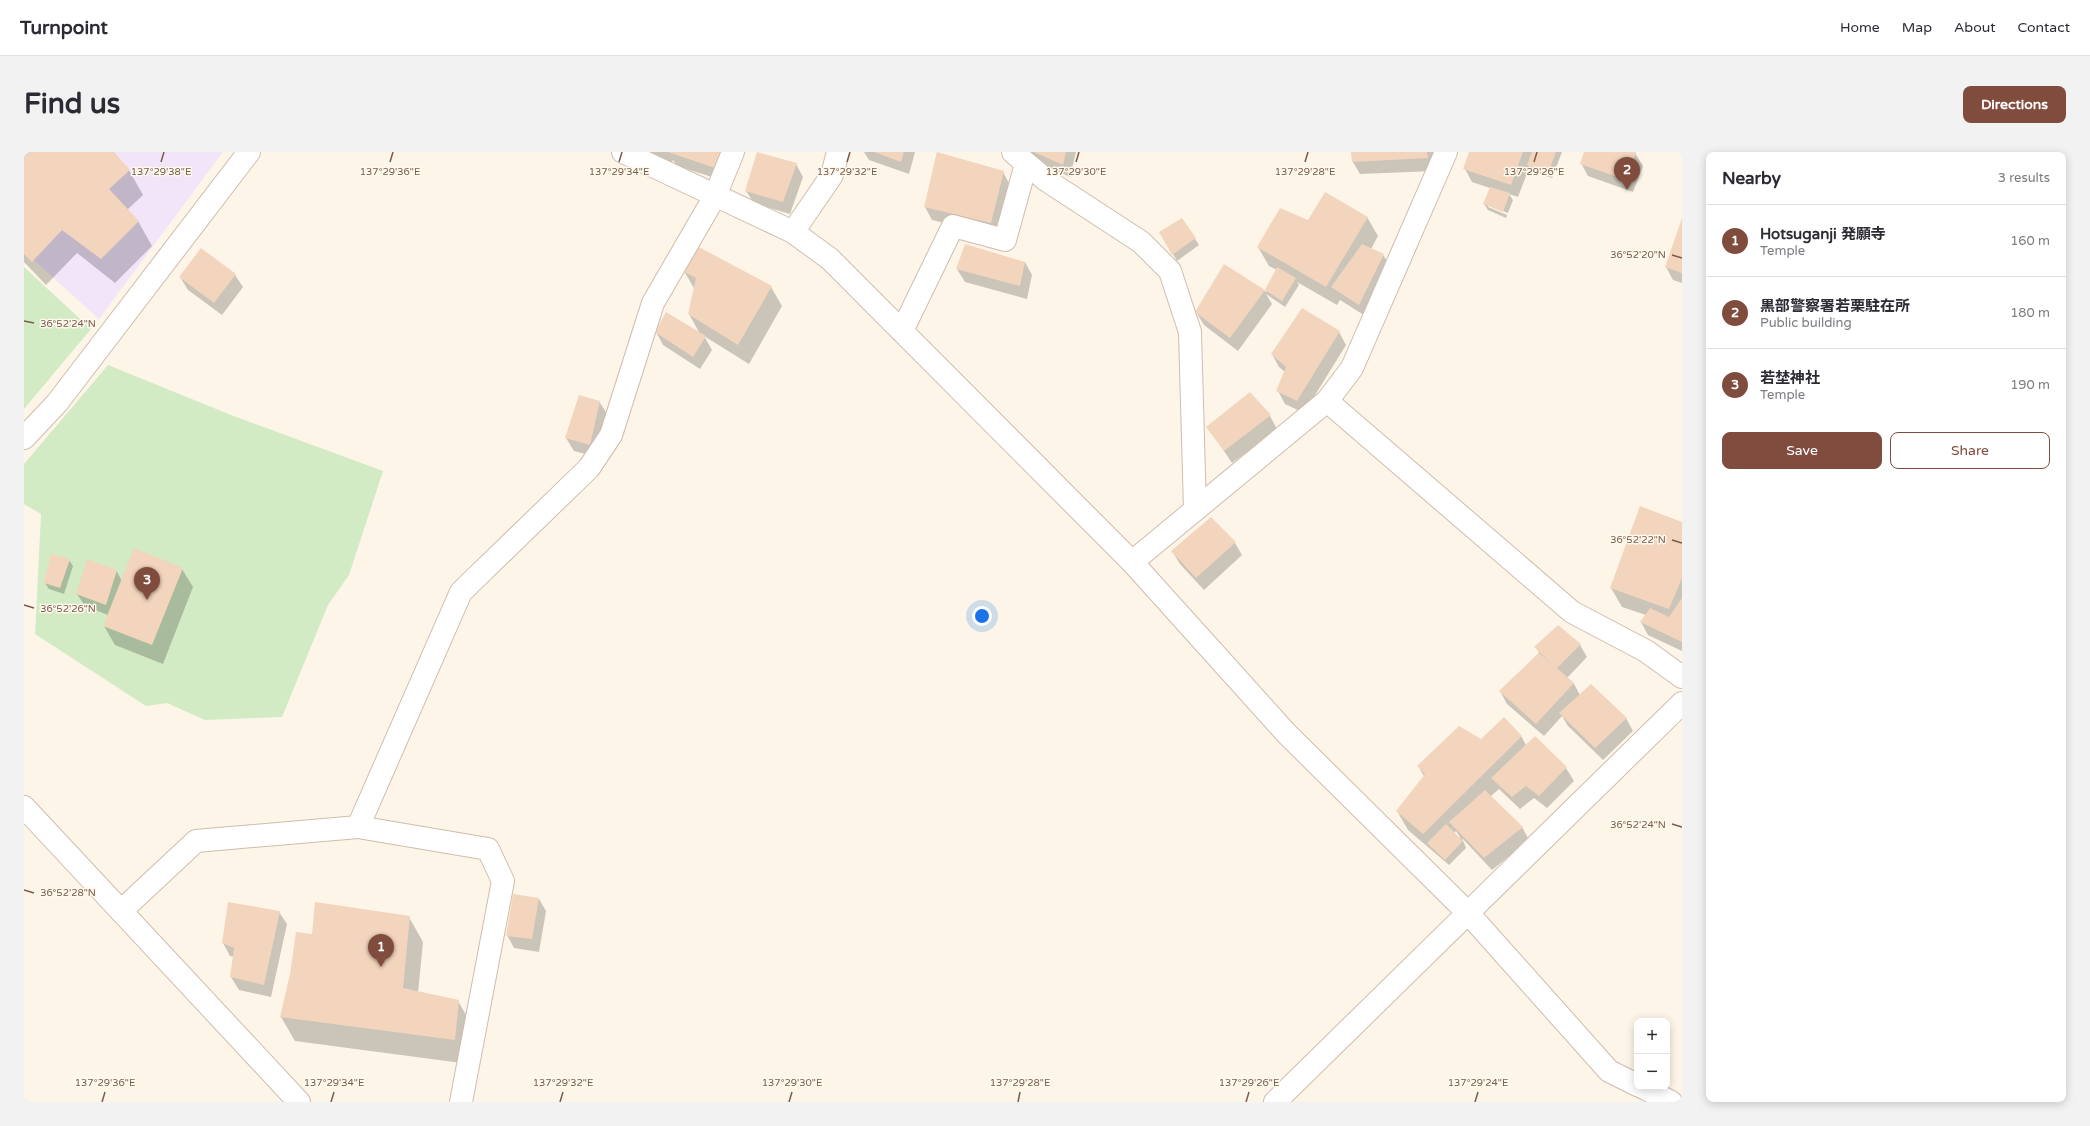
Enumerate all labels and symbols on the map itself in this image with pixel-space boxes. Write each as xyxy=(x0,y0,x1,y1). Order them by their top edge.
pin: 2 xyxy=(1614,157,1640,190)
text: 137°29'38"E xyxy=(131,166,191,178)
text: 137°29'36"E xyxy=(360,166,420,178)
text: 137°29'34"E xyxy=(589,166,649,178)
text: 137°29'32"E xyxy=(817,166,877,178)
text: 137°29'30"E xyxy=(1046,166,1106,178)
text: 137°29'28"E xyxy=(1275,166,1335,178)
text: 137°29'26"E xyxy=(1504,166,1564,178)
text: 36°52'20"N xyxy=(1610,249,1666,261)
text: 36°52'24"N xyxy=(40,318,96,330)
text: 36°52'22"N xyxy=(1610,534,1666,546)
pin: 3 xyxy=(134,567,160,600)
text: 36°52'26"N xyxy=(40,603,96,615)
your location xyxy=(972,606,992,626)
text: 36°52'24"N xyxy=(1610,819,1666,831)
text: 36°52'28"N xyxy=(40,887,96,899)
pin: 1 xyxy=(368,934,394,967)
text: 137°29'36"E xyxy=(75,1077,135,1089)
text: 137°29'34"E xyxy=(304,1077,364,1089)
text: 137°29'32"E xyxy=(533,1077,593,1089)
text: 137°29'30"E xyxy=(762,1077,822,1089)
text: 137°29'28"E xyxy=(990,1077,1050,1089)
text: 137°29'26"E xyxy=(1219,1077,1279,1089)
text: 137°29'24"E xyxy=(1448,1077,1508,1089)

